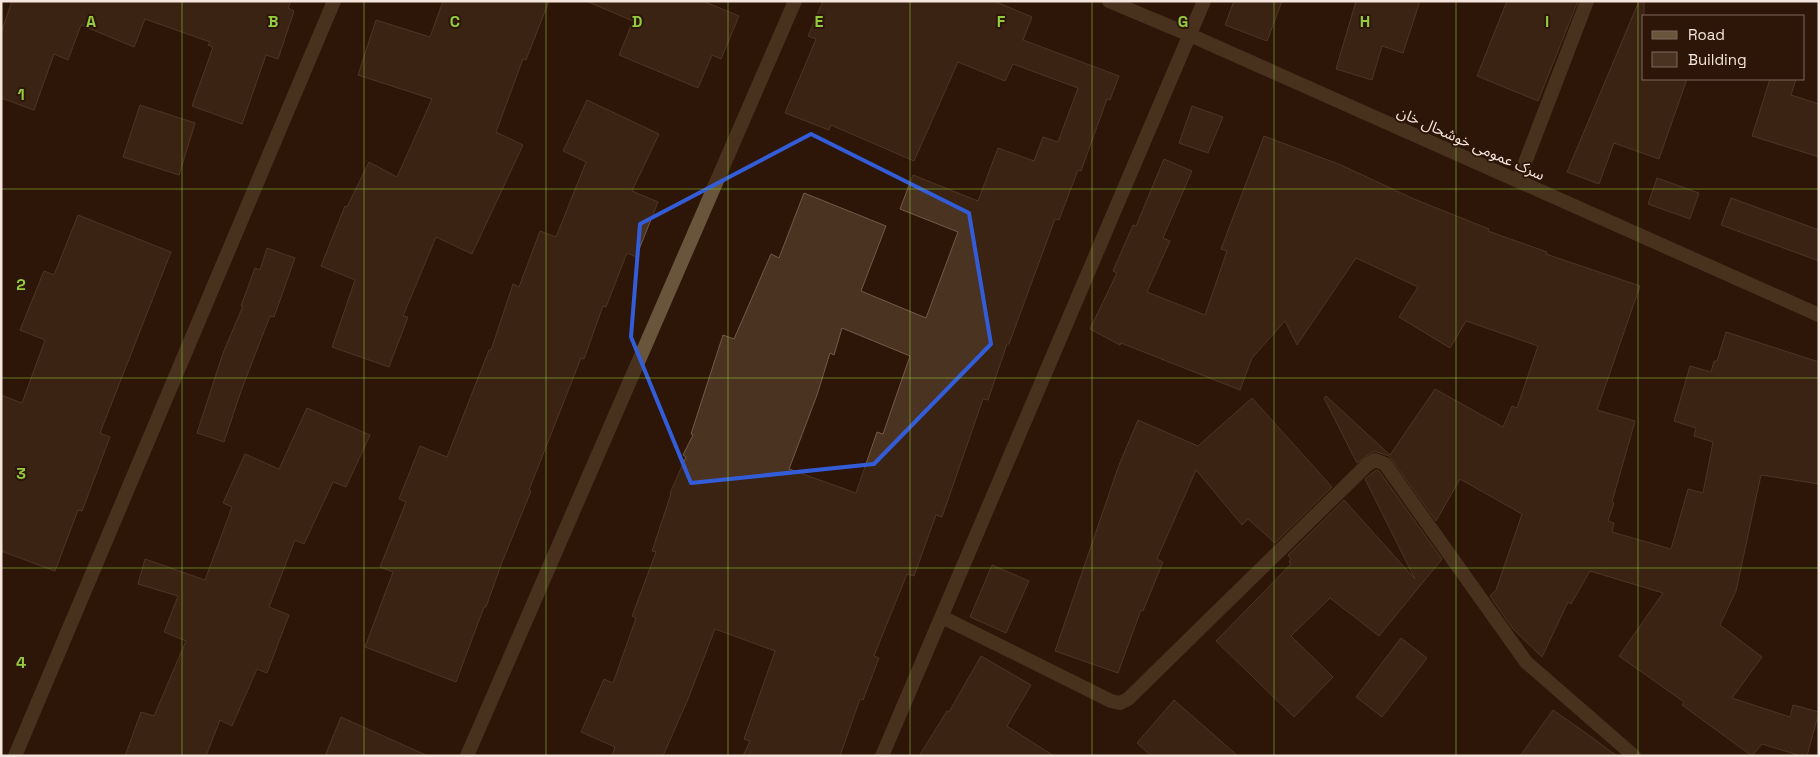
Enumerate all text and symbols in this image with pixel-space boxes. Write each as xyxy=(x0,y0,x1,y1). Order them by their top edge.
text: A xyxy=(86,11,96,32)
text: B xyxy=(268,11,278,32)
text: C xyxy=(450,11,460,32)
text: D xyxy=(632,11,642,32)
text: E xyxy=(815,11,824,32)
text: F xyxy=(997,11,1006,32)
text: G xyxy=(1178,11,1188,32)
text: H xyxy=(1360,11,1370,32)
text: I xyxy=(1545,11,1549,32)
legend xyxy=(1642,15,1805,80)
text: Road xyxy=(1688,25,1725,44)
text: Building xyxy=(1688,50,1747,69)
text: 1 xyxy=(17,84,25,105)
street label: سرک عمومی خوشحال خان xyxy=(1394,102,1548,184)
text: 2 xyxy=(16,274,26,295)
text: 3 xyxy=(16,463,26,484)
text: 4 xyxy=(16,652,26,673)

